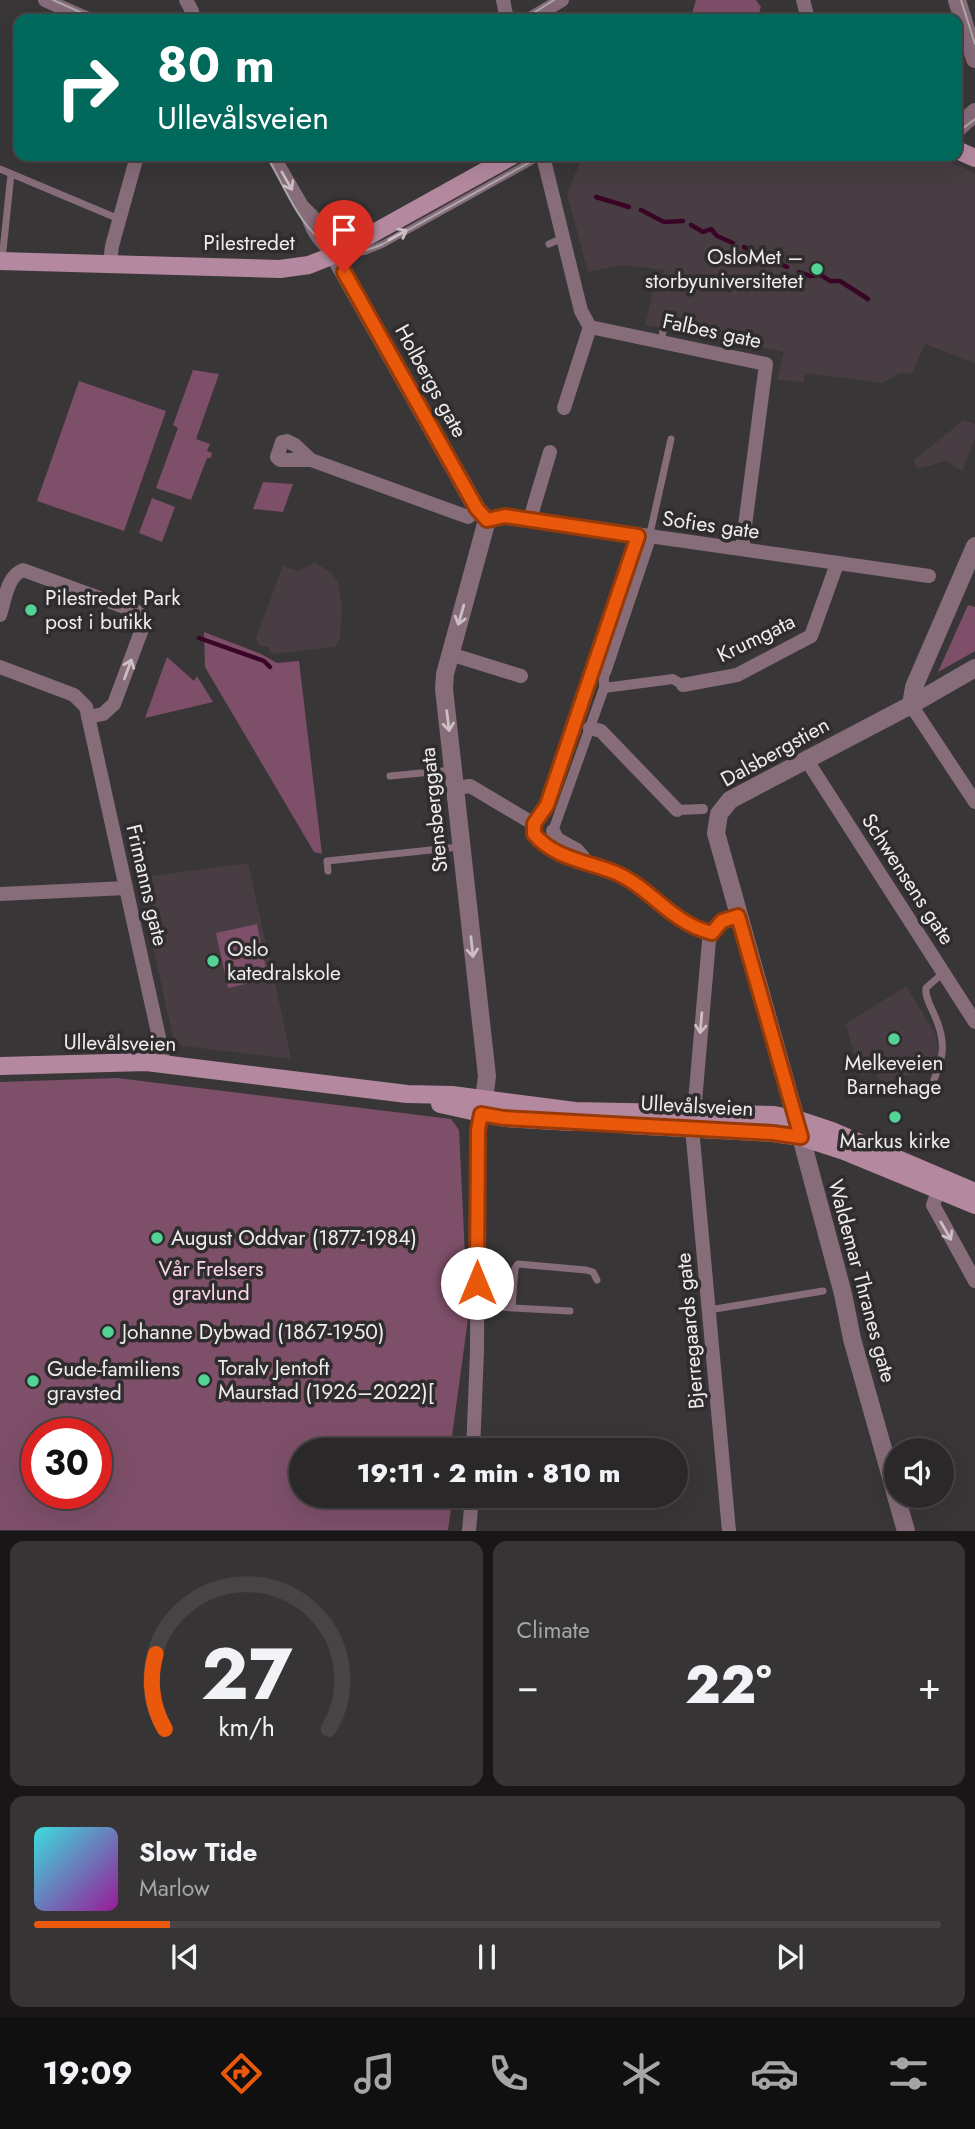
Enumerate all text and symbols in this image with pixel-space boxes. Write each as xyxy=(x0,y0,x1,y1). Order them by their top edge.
text: 80 m xyxy=(157,30,275,100)
icon: right xyxy=(42,42,133,133)
text: Ullevålsveien xyxy=(157,95,329,141)
one-way arrow xyxy=(280,170,294,190)
pin xyxy=(314,200,374,272)
icon: arrive xyxy=(325,211,363,249)
street label: Pilestredet xyxy=(203,228,295,258)
one-way arrow xyxy=(387,228,408,241)
place label: OsloMet – storbyuniversitetet xyxy=(645,242,803,296)
marker: OsloMet – storbyuniversitetet xyxy=(809,261,825,277)
street label: Falbes gate xyxy=(660,306,764,356)
street label: Holbergs gate xyxy=(387,319,475,443)
street label: Sofies gate xyxy=(660,503,762,547)
place label: Pilestredet Park post i butikk xyxy=(45,583,181,637)
marker: Pilestredet Park post i butikk xyxy=(23,602,39,618)
one-way arrow xyxy=(454,603,467,626)
street label: Krumgata xyxy=(712,606,800,670)
one-way arrow xyxy=(122,658,135,680)
one-way arrow xyxy=(441,709,454,732)
street label: Dalsbergstien xyxy=(715,710,835,794)
street label: Stensberggata xyxy=(413,746,455,874)
street label: Schwensens gate xyxy=(854,807,962,951)
street label: Frimanns gate xyxy=(118,821,176,949)
place label: Oslo katedralskole xyxy=(227,934,341,988)
one-way arrow xyxy=(466,935,479,958)
marker: Oslo katedralskole xyxy=(205,953,221,969)
one-way arrow xyxy=(694,1012,707,1034)
street label: Ullevålsveien xyxy=(63,1027,177,1059)
marker: Melkeveien Barnehage xyxy=(886,1031,902,1047)
place label: Melkeveien Barnehage xyxy=(844,1048,944,1102)
street label: Ullevålsveien xyxy=(640,1088,754,1124)
marker: Markus kirke xyxy=(887,1109,903,1125)
place label: Markus kirke xyxy=(840,1126,951,1156)
street label: Waldemar Thranes gate xyxy=(820,1176,904,1386)
one-way arrow xyxy=(939,1220,953,1240)
place label: August Oddvar (1877-1984) xyxy=(171,1223,417,1253)
marker: August Oddvar (1877-1984) xyxy=(149,1230,165,1246)
position arrow xyxy=(440,1246,514,1320)
street label: Bjerregaards gate xyxy=(668,1251,712,1410)
park label: Vår Frelsers gravlund xyxy=(158,1254,264,1308)
place label: Johanne Dybwad (1867-1950) xyxy=(119,1317,384,1347)
marker: Johanne Dybwad (1867-1950) xyxy=(100,1324,116,1340)
place label: Toralv Jentoft Maurstad (1926–2022)[ xyxy=(218,1353,434,1407)
place label: Gude-familiens gravsted xyxy=(47,1354,180,1408)
marker: Toralv Jentoft Maurstad (1926–2022)[ xyxy=(196,1372,212,1388)
marker: Gude-familiens gravsted xyxy=(25,1373,41,1389)
speed limit sign: 30 xyxy=(21,1418,112,1509)
map controls xyxy=(884,1438,954,1508)
button: sound xyxy=(884,1438,954,1508)
text: 19:11 · 2 min · 810 m xyxy=(357,1454,620,1492)
text: Climate xyxy=(517,1613,590,1647)
text: 27 xyxy=(200,1622,292,1727)
text: 22° xyxy=(685,1647,772,1723)
text: − xyxy=(517,1658,539,1713)
text: + xyxy=(918,1658,941,1713)
text: km/h xyxy=(218,1709,275,1745)
text: Slow Tide xyxy=(139,1833,258,1871)
text: Marlow xyxy=(139,1871,210,1905)
icon: previous xyxy=(166,1938,204,1976)
icon: pause xyxy=(468,1938,506,1976)
icon: next xyxy=(771,1938,809,1976)
icon: directions xyxy=(217,2049,266,2098)
icon: music xyxy=(350,2049,399,2098)
icon: phone xyxy=(484,2049,533,2098)
icon: climate xyxy=(617,2049,666,2098)
icon: car xyxy=(750,2049,799,2098)
icon: filters xyxy=(884,2049,933,2098)
text: 19:09 xyxy=(42,2050,133,2096)

